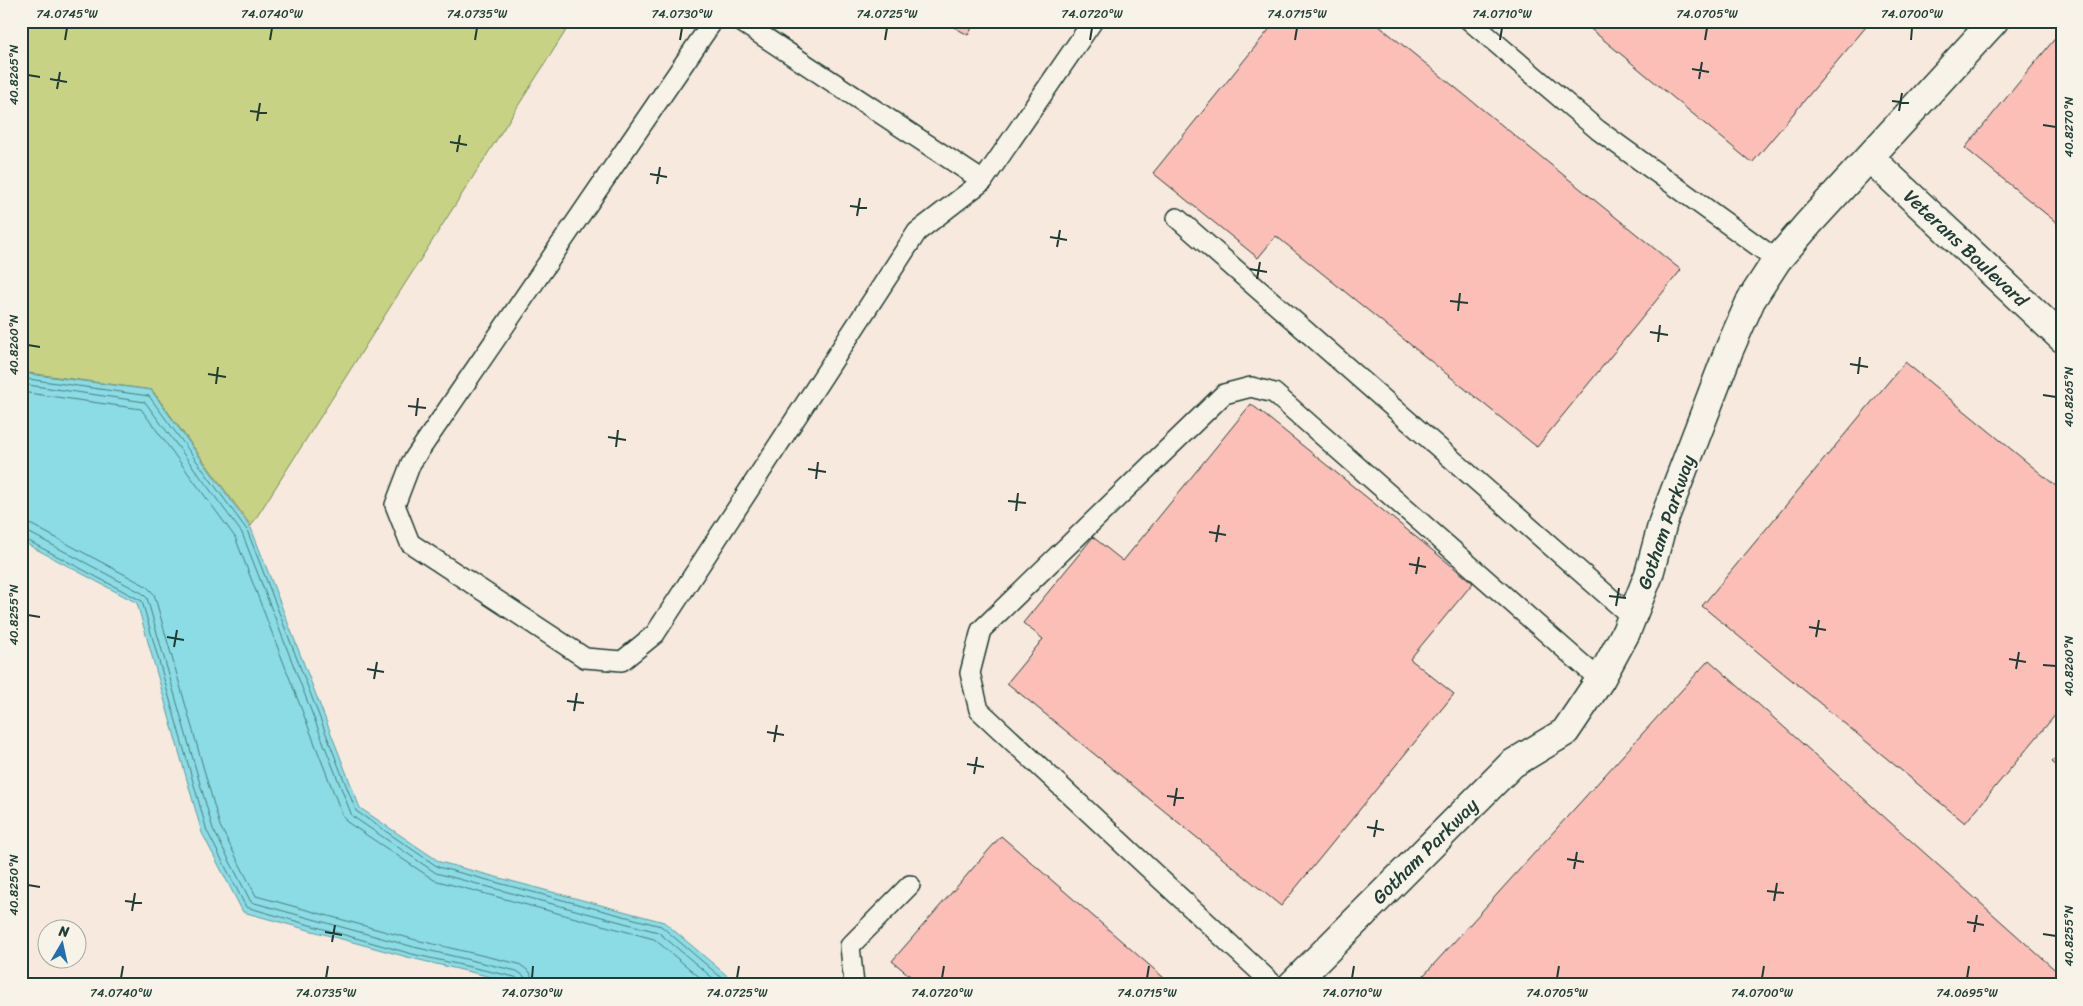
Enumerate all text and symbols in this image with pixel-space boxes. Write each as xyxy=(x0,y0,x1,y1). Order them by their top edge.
text: 74.0745°W xyxy=(36,3,99,25)
text: 74.0740°W xyxy=(241,3,304,25)
text: 74.0735°W xyxy=(447,3,508,25)
text: 74.0730°W xyxy=(652,3,713,25)
text: 74.0725°W xyxy=(856,3,918,25)
text: 74.0720°W xyxy=(1061,3,1123,25)
text: 74.0715°W xyxy=(1267,3,1327,25)
text: 74.0710°W xyxy=(1472,3,1533,25)
text: 74.0705°W xyxy=(1676,3,1739,25)
text: 74.0700°W xyxy=(1881,3,1944,25)
text: 40.8265°N xyxy=(3,44,25,105)
text: 40.8270°N xyxy=(2058,96,2080,157)
street label: Veterans Boulevard xyxy=(1896,181,2037,316)
text: 40.8260°N xyxy=(3,314,25,375)
text: 40.8265°N xyxy=(2058,366,2080,427)
street label: Gotham Parkway xyxy=(1628,450,1704,594)
text: 40.8255°N xyxy=(3,584,25,646)
text: 40.8260°N xyxy=(2058,635,2080,696)
street label: Gotham Parkway xyxy=(1364,790,1486,912)
text: 40.8250°N xyxy=(3,854,25,916)
text: 40.8255°N xyxy=(2058,905,2080,967)
north arrow xyxy=(38,918,88,968)
text: N xyxy=(56,918,71,945)
text: 74.0740°W xyxy=(90,982,153,1004)
text: 74.0735°W xyxy=(296,982,357,1004)
text: 74.0730°W xyxy=(502,982,563,1004)
text: 74.0725°W xyxy=(706,982,768,1004)
text: 74.0720°W xyxy=(911,982,973,1004)
text: 74.0715°W xyxy=(1117,982,1177,1004)
text: 74.0710°W xyxy=(1322,982,1383,1004)
text: 74.0705°W xyxy=(1526,982,1589,1004)
text: 74.0700°W xyxy=(1731,982,1794,1004)
text: 74.0695°W xyxy=(1936,982,1998,1004)

